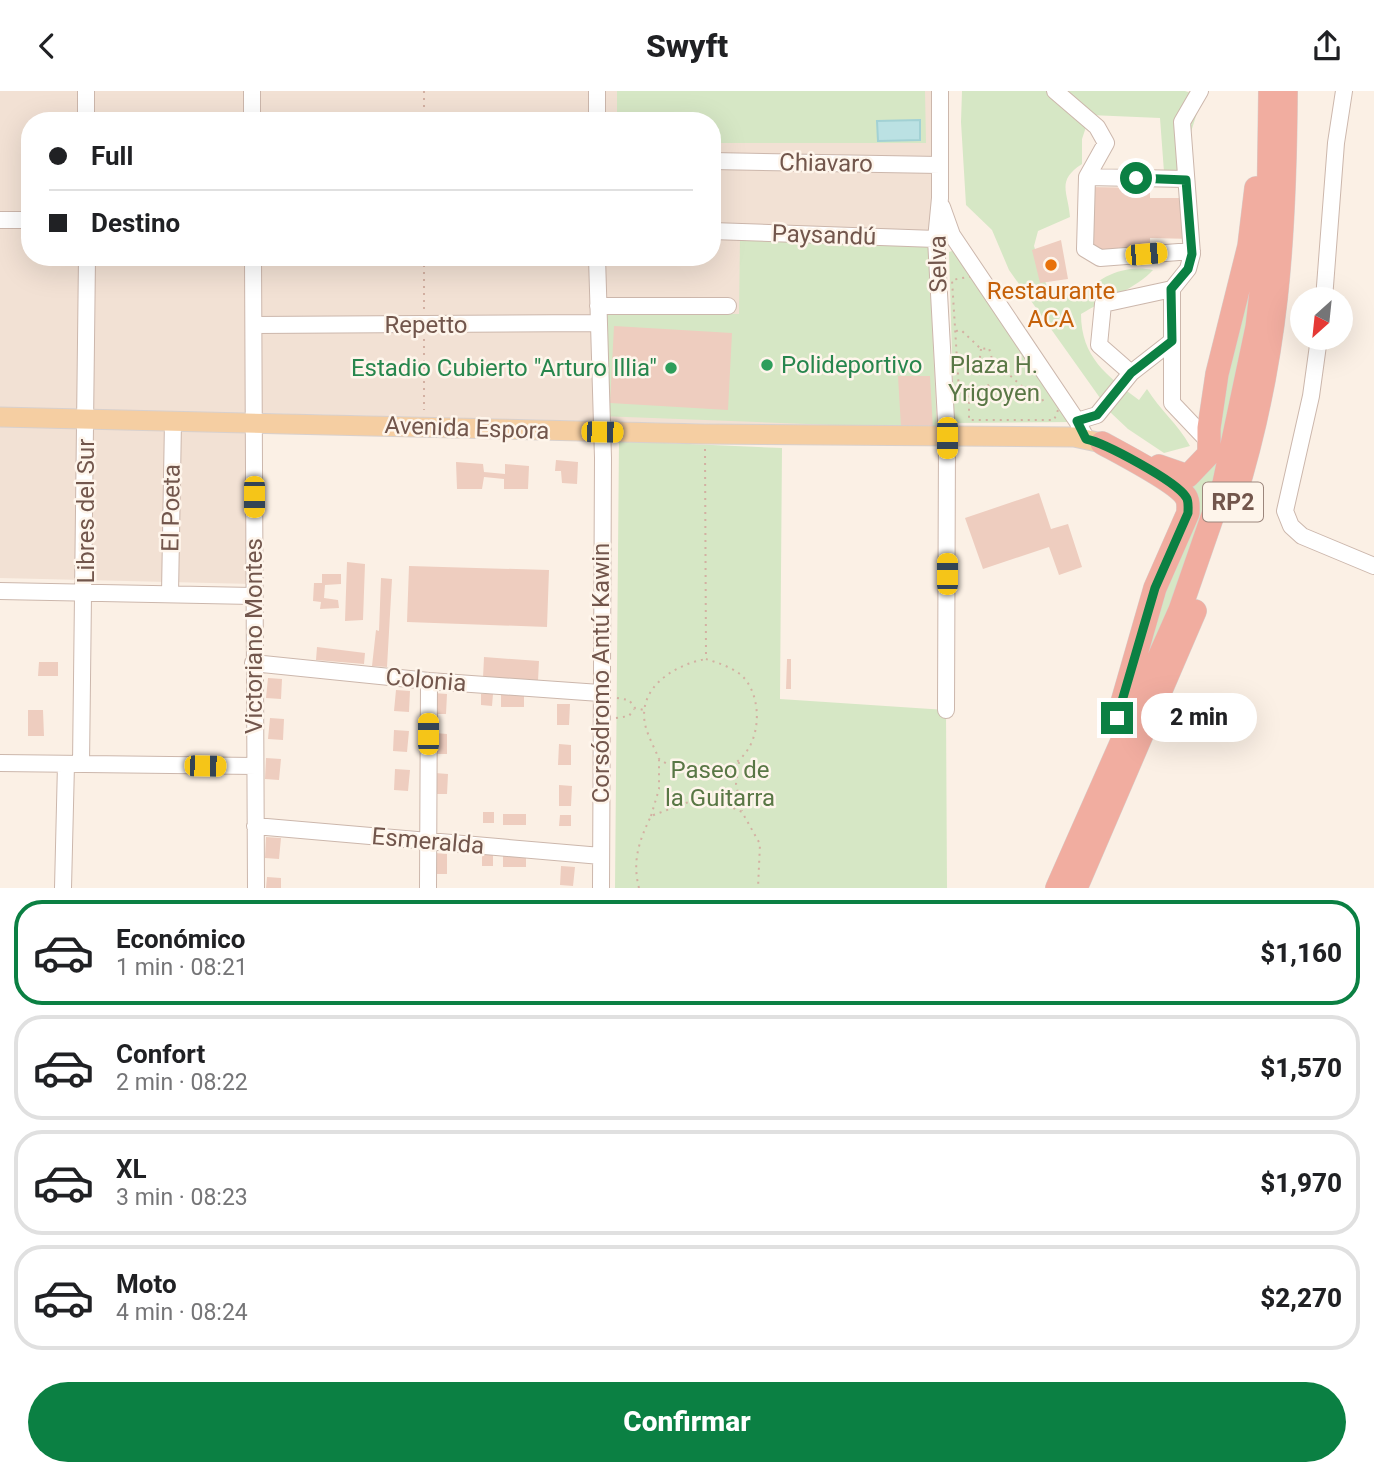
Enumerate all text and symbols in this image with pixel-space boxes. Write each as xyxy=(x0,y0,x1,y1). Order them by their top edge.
icon: back xyxy=(28,27,66,65)
text: Swyft xyxy=(646,27,728,65)
icon: share xyxy=(1308,27,1346,65)
text: Full xyxy=(91,141,133,171)
street label: Chiavaro xyxy=(779,148,873,178)
route start xyxy=(1120,162,1152,194)
text: Destino xyxy=(91,208,180,238)
street label: Paysandú xyxy=(771,219,877,251)
street label: Selva xyxy=(924,235,952,293)
car xyxy=(1125,242,1168,266)
marker: Restaurante ACA xyxy=(1043,257,1059,273)
place label: Restaurante ACA xyxy=(987,277,1115,333)
north arrow xyxy=(1290,287,1353,350)
map controls xyxy=(1290,287,1353,350)
street label: Repetto xyxy=(385,311,467,339)
place label: Polideportivo xyxy=(781,351,922,379)
park label: Plaza H. Yrigoyen xyxy=(948,351,1040,407)
place label: Estadio Cubierto "Arturo Illia" xyxy=(351,354,657,382)
marker: Polideportivo xyxy=(759,357,775,373)
marker: Estadio Cubierto "Arturo Illia" xyxy=(663,360,679,376)
street label: Avenida Espora xyxy=(384,411,550,445)
car xyxy=(937,417,958,459)
car xyxy=(581,421,624,443)
street label: Libres del Sur xyxy=(72,439,100,583)
street label: El Poeta xyxy=(156,464,186,552)
car xyxy=(244,476,265,518)
road number: RP2 xyxy=(1203,483,1263,521)
street label: Victoriano Montes xyxy=(240,538,268,734)
street label: Corsódromo Antú Kawin xyxy=(587,543,615,803)
car xyxy=(937,553,958,595)
street label: Colonia xyxy=(384,663,468,697)
callout: 2 min xyxy=(1142,693,1257,743)
route end xyxy=(1101,702,1133,734)
text: 2 min xyxy=(1170,704,1228,731)
car xyxy=(418,713,439,755)
car xyxy=(184,755,227,777)
park label: Paseo de la Guitarra xyxy=(665,756,775,812)
street label: Esmeralda xyxy=(371,822,485,860)
icon: car xyxy=(32,921,95,984)
text: Económico xyxy=(116,924,245,954)
text: $1,160 xyxy=(1260,938,1342,968)
text: 1 min · 08:21 xyxy=(116,954,248,981)
icon: car xyxy=(32,1036,95,1099)
text: Confort xyxy=(116,1039,205,1069)
text: $1,570 xyxy=(1260,1053,1342,1083)
text: 2 min · 08:22 xyxy=(116,1069,248,1096)
icon: car xyxy=(32,1151,95,1214)
text: XL xyxy=(116,1154,147,1184)
text: $1,970 xyxy=(1260,1168,1342,1198)
text: 3 min · 08:23 xyxy=(116,1184,248,1211)
icon: car xyxy=(32,1266,95,1329)
text: Moto xyxy=(116,1269,177,1299)
text: $2,270 xyxy=(1260,1283,1342,1313)
text: 4 min · 08:24 xyxy=(116,1299,248,1326)
button: Confirmar xyxy=(28,1382,1346,1462)

